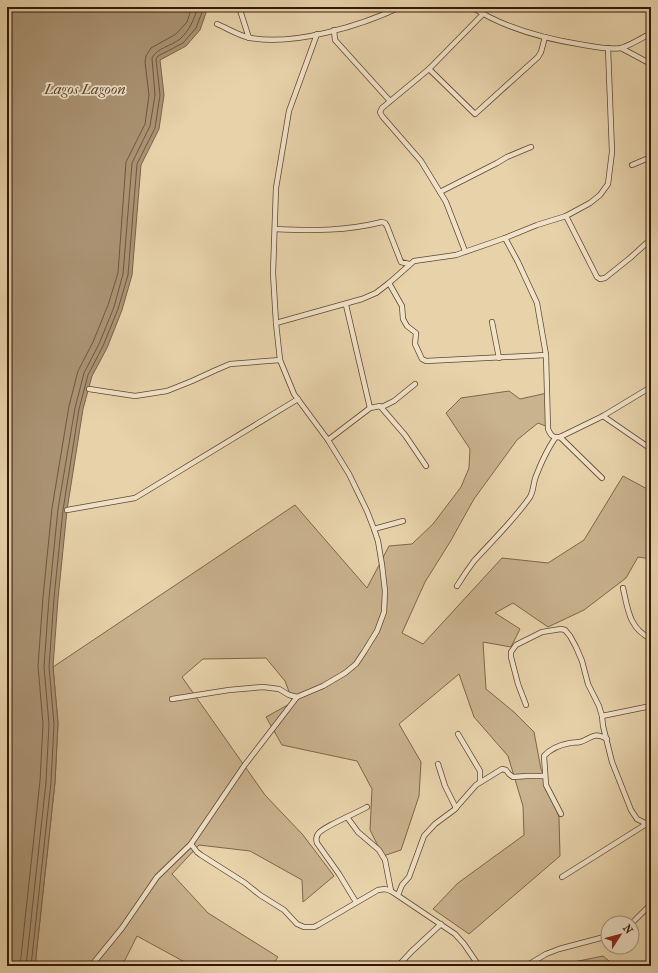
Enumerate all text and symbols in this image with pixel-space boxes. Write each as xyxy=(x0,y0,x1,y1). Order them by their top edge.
water label: Lagos Lagoon xyxy=(43,80,126,98)
north arrow xyxy=(600,915,640,955)
text: N xyxy=(620,922,636,937)

